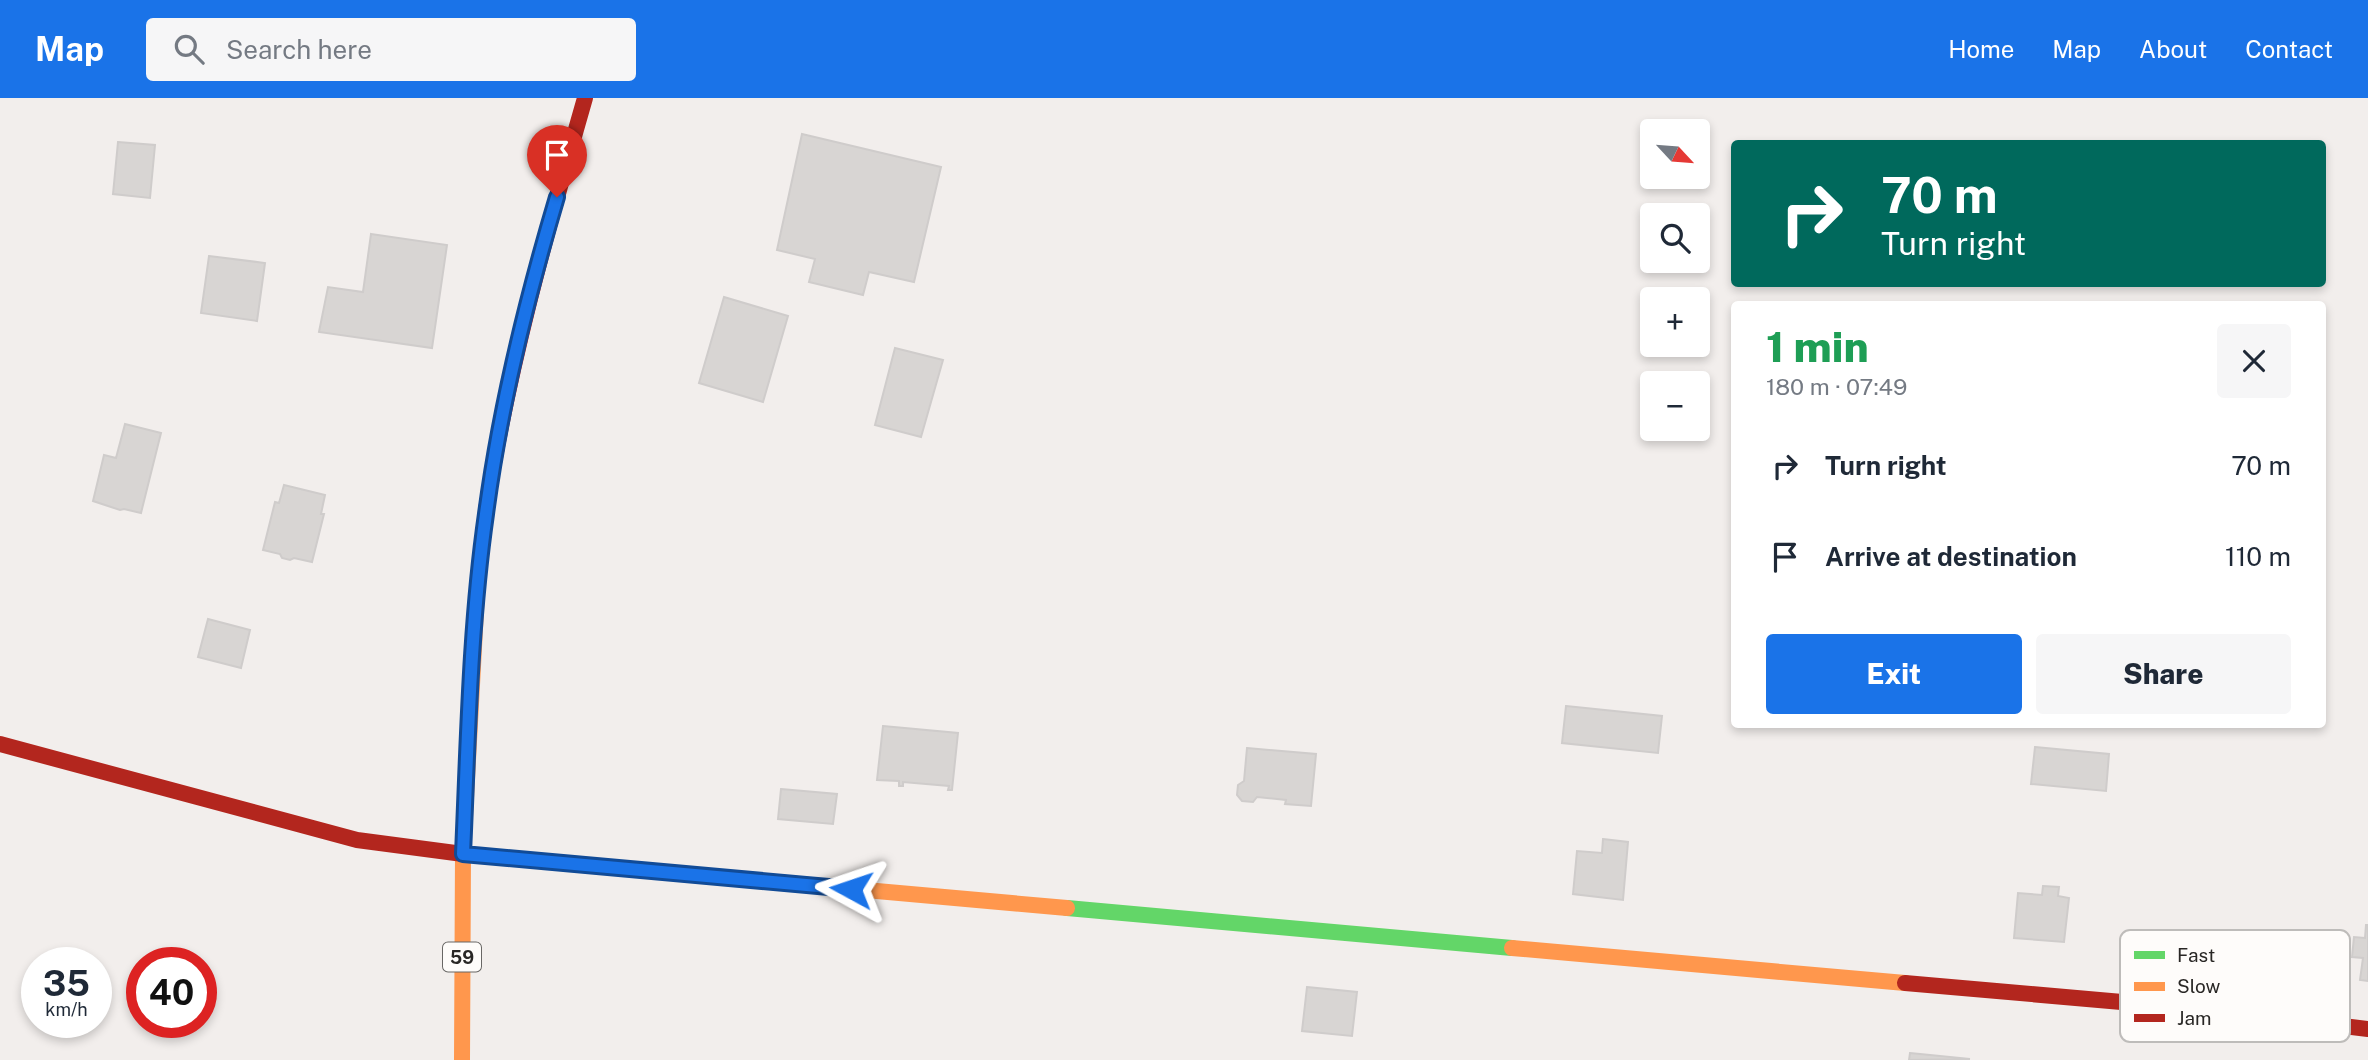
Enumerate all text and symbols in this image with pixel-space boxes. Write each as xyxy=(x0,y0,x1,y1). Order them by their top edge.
search box xyxy=(146,18,636,81)
text: Map xyxy=(35,30,104,68)
icon: search xyxy=(170,30,208,68)
text: Search here xyxy=(226,34,372,65)
text: Home xyxy=(1948,35,2014,63)
text: Map xyxy=(2052,35,2101,63)
text: About xyxy=(2139,35,2207,63)
text: Contact xyxy=(2245,35,2333,63)
north arrow xyxy=(1640,119,1710,189)
map controls xyxy=(1640,119,1710,441)
pin xyxy=(527,125,587,197)
icon: arrive xyxy=(538,136,576,174)
text: 70 m xyxy=(1881,166,1998,224)
icon: right xyxy=(1766,168,1857,259)
button: search xyxy=(1640,203,1710,273)
text: Turn right xyxy=(1881,225,2026,262)
button: + xyxy=(1640,287,1710,357)
text: 1 min xyxy=(1766,322,1869,371)
button: close xyxy=(2217,324,2291,398)
button: − xyxy=(1640,371,1710,441)
text: 180 m · 07:49 xyxy=(1766,373,1907,400)
icon: right xyxy=(1766,447,1804,485)
text: Turn right xyxy=(1825,450,1947,481)
text: 70 m xyxy=(2231,450,2291,481)
icon: arrive xyxy=(1766,538,1804,576)
text: Arrive at destination xyxy=(1825,541,2077,572)
text: 110 m xyxy=(2225,541,2291,572)
button: Exit xyxy=(1766,634,2022,714)
button: Share xyxy=(2036,634,2291,714)
position arrow xyxy=(814,852,888,926)
legend xyxy=(2120,930,2350,1042)
road number: 59 xyxy=(443,942,481,972)
text: Fast xyxy=(2177,944,2215,966)
speed limit sign: 40 xyxy=(126,947,217,1038)
text: 35 xyxy=(43,963,90,1004)
text: Slow xyxy=(2177,975,2221,997)
text: km/h xyxy=(45,999,88,1020)
text: Jam xyxy=(2177,1007,2211,1029)

